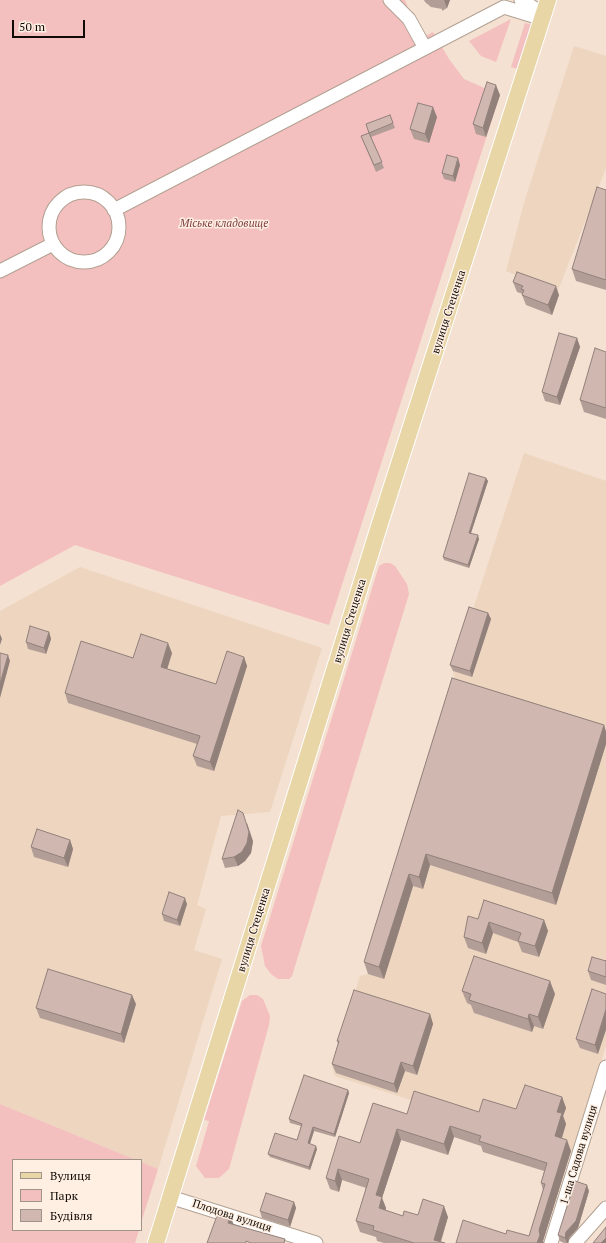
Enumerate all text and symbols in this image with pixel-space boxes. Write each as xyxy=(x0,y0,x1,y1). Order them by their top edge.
scale bar xyxy=(14,12,87,38)
text: 50 m xyxy=(19,19,45,34)
park label: Міське кладовище xyxy=(180,217,268,231)
street label: вулиця Стеценка xyxy=(429,268,469,356)
street label: вулиця Стеценка xyxy=(331,577,369,665)
street label: вулиця Стеценка xyxy=(235,886,273,974)
street label: 1-ша Садова вулиця xyxy=(558,1104,600,1206)
legend xyxy=(12,1159,142,1231)
text: Вулиця xyxy=(50,1168,91,1183)
text: Парк xyxy=(50,1188,78,1203)
street label: Плодова вулиця xyxy=(191,1197,273,1235)
text: Будівля xyxy=(50,1208,93,1223)

